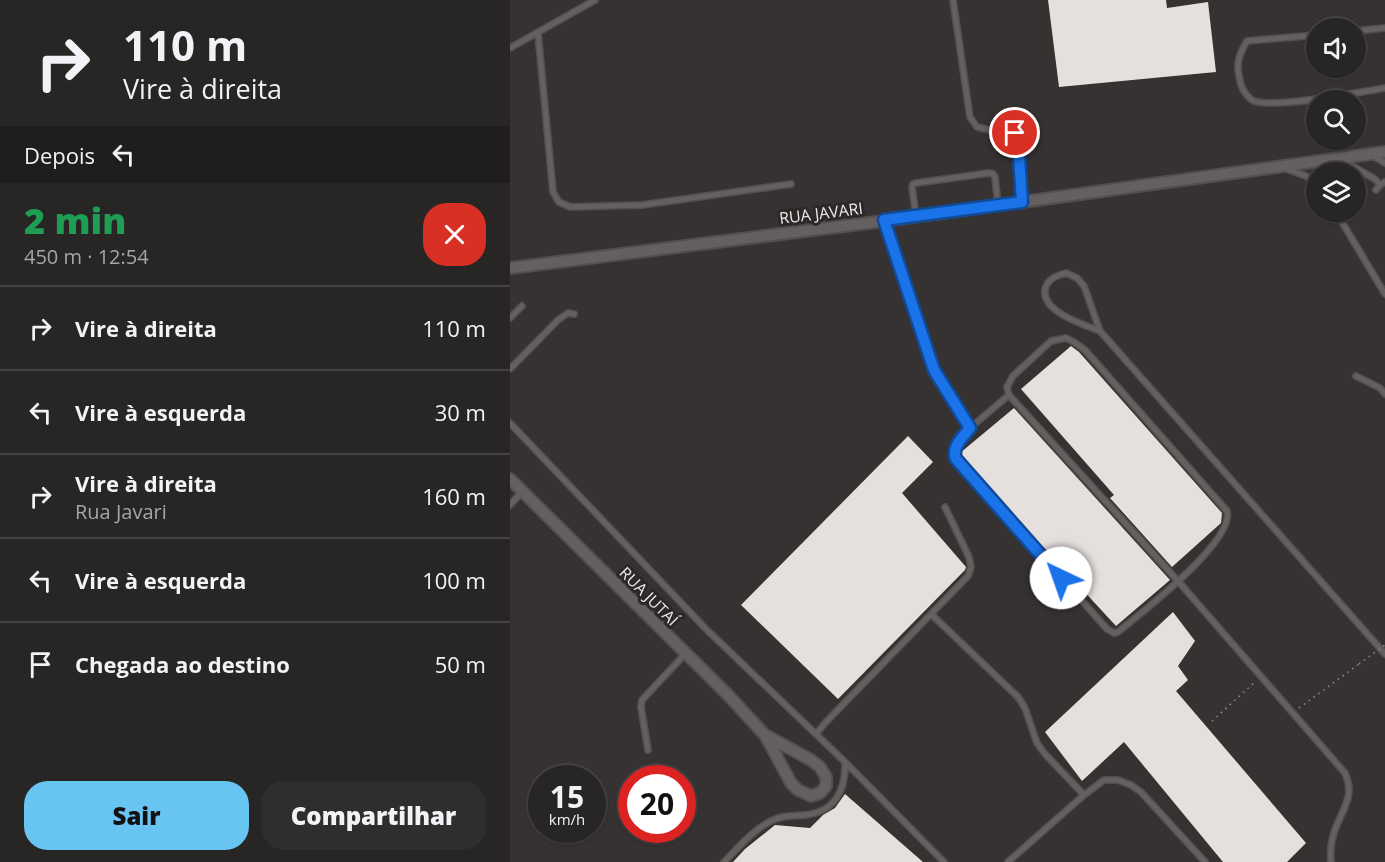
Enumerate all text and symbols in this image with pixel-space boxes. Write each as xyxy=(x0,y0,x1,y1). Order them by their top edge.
text: 110 m xyxy=(123,16,247,73)
map controls xyxy=(1306,18,1366,222)
button: sound xyxy=(1306,18,1366,78)
icon: right xyxy=(24,24,102,102)
text: Vire à direita xyxy=(123,70,282,107)
button: search xyxy=(1306,90,1366,150)
pin xyxy=(989,107,1040,158)
icon: arrive xyxy=(998,116,1031,149)
icon: left xyxy=(107,138,140,171)
text: Depois xyxy=(24,140,95,170)
button: layers xyxy=(1306,162,1366,222)
text: 2 min xyxy=(24,196,126,245)
street label: RUA JAVARI xyxy=(778,197,864,229)
button: close xyxy=(423,203,486,266)
text: 450 m · 12:54 xyxy=(24,243,149,270)
icon: right xyxy=(24,312,57,345)
text: Vire à direita xyxy=(75,313,217,343)
text: 110 m xyxy=(422,313,486,343)
icon: left xyxy=(24,396,57,429)
text: Vire à esquerda xyxy=(75,397,246,427)
text: 30 m xyxy=(435,397,486,427)
text: Vire à direita xyxy=(75,468,217,498)
icon: right xyxy=(24,480,57,513)
text: 160 m xyxy=(422,481,486,511)
text: Rua Javari xyxy=(75,498,167,525)
position arrow xyxy=(1029,546,1093,610)
street label: RUA JUTAÍ xyxy=(615,562,684,631)
icon: left xyxy=(24,564,57,597)
text: Vire à esquerda xyxy=(75,565,246,595)
text: 100 m xyxy=(422,565,486,595)
icon: arrive xyxy=(24,648,57,681)
text: Chegada ao destino xyxy=(75,649,290,679)
text: 50 m xyxy=(435,649,486,679)
speed limit sign: 20 xyxy=(618,765,696,843)
text: 15 xyxy=(550,776,584,817)
button: Sair xyxy=(24,781,249,850)
button: Compartilhar xyxy=(261,781,486,850)
text: km/h xyxy=(549,809,585,829)

